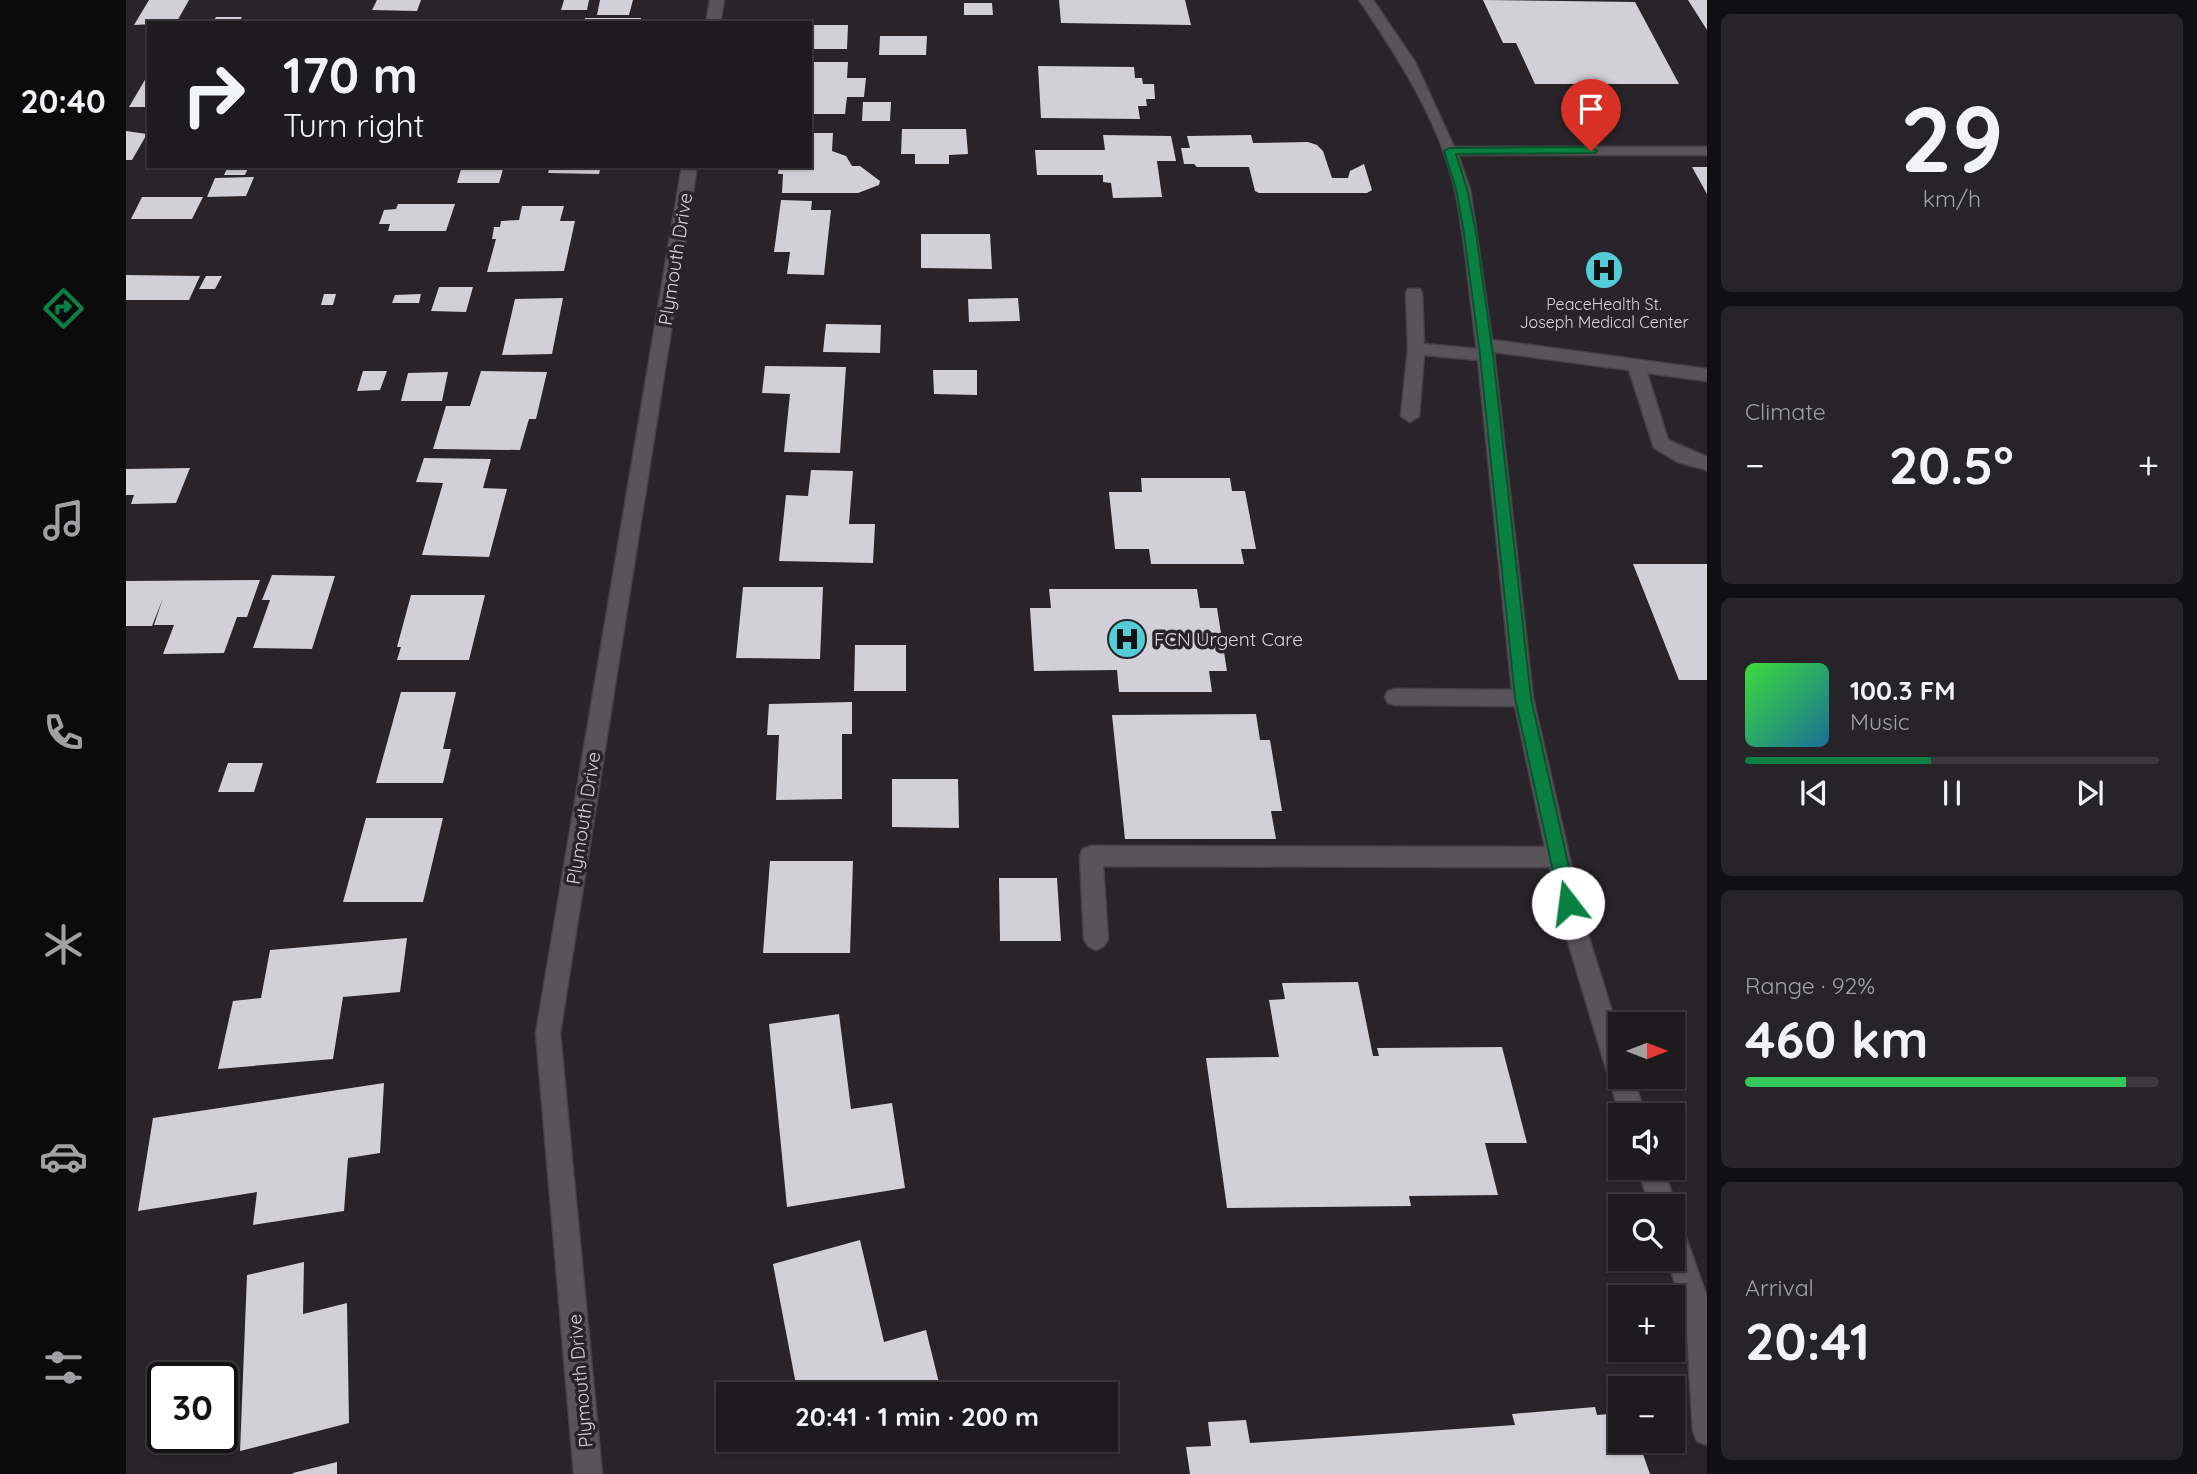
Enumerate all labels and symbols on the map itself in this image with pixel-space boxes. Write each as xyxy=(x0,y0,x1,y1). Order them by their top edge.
pin xyxy=(1561,79,1621,151)
street label: Plymouth Drive xyxy=(653,191,697,327)
hospital icon: PeaceHealth St. Joseph Medical Center xyxy=(1583,249,1625,291)
place label: PeaceHealth St. Joseph Medical Center xyxy=(1519,294,1689,332)
hospital icon: FCN Urgent Care xyxy=(1106,618,1148,660)
place label: FCN Urgent Care xyxy=(1154,627,1303,651)
street label: Plymouth Drive xyxy=(561,750,605,886)
position arrow xyxy=(1531,866,1605,940)
north arrow xyxy=(1608,1012,1685,1088)
street label: Plymouth Drive xyxy=(562,1313,598,1449)
speed limit sign: 30 xyxy=(147,1362,238,1453)

